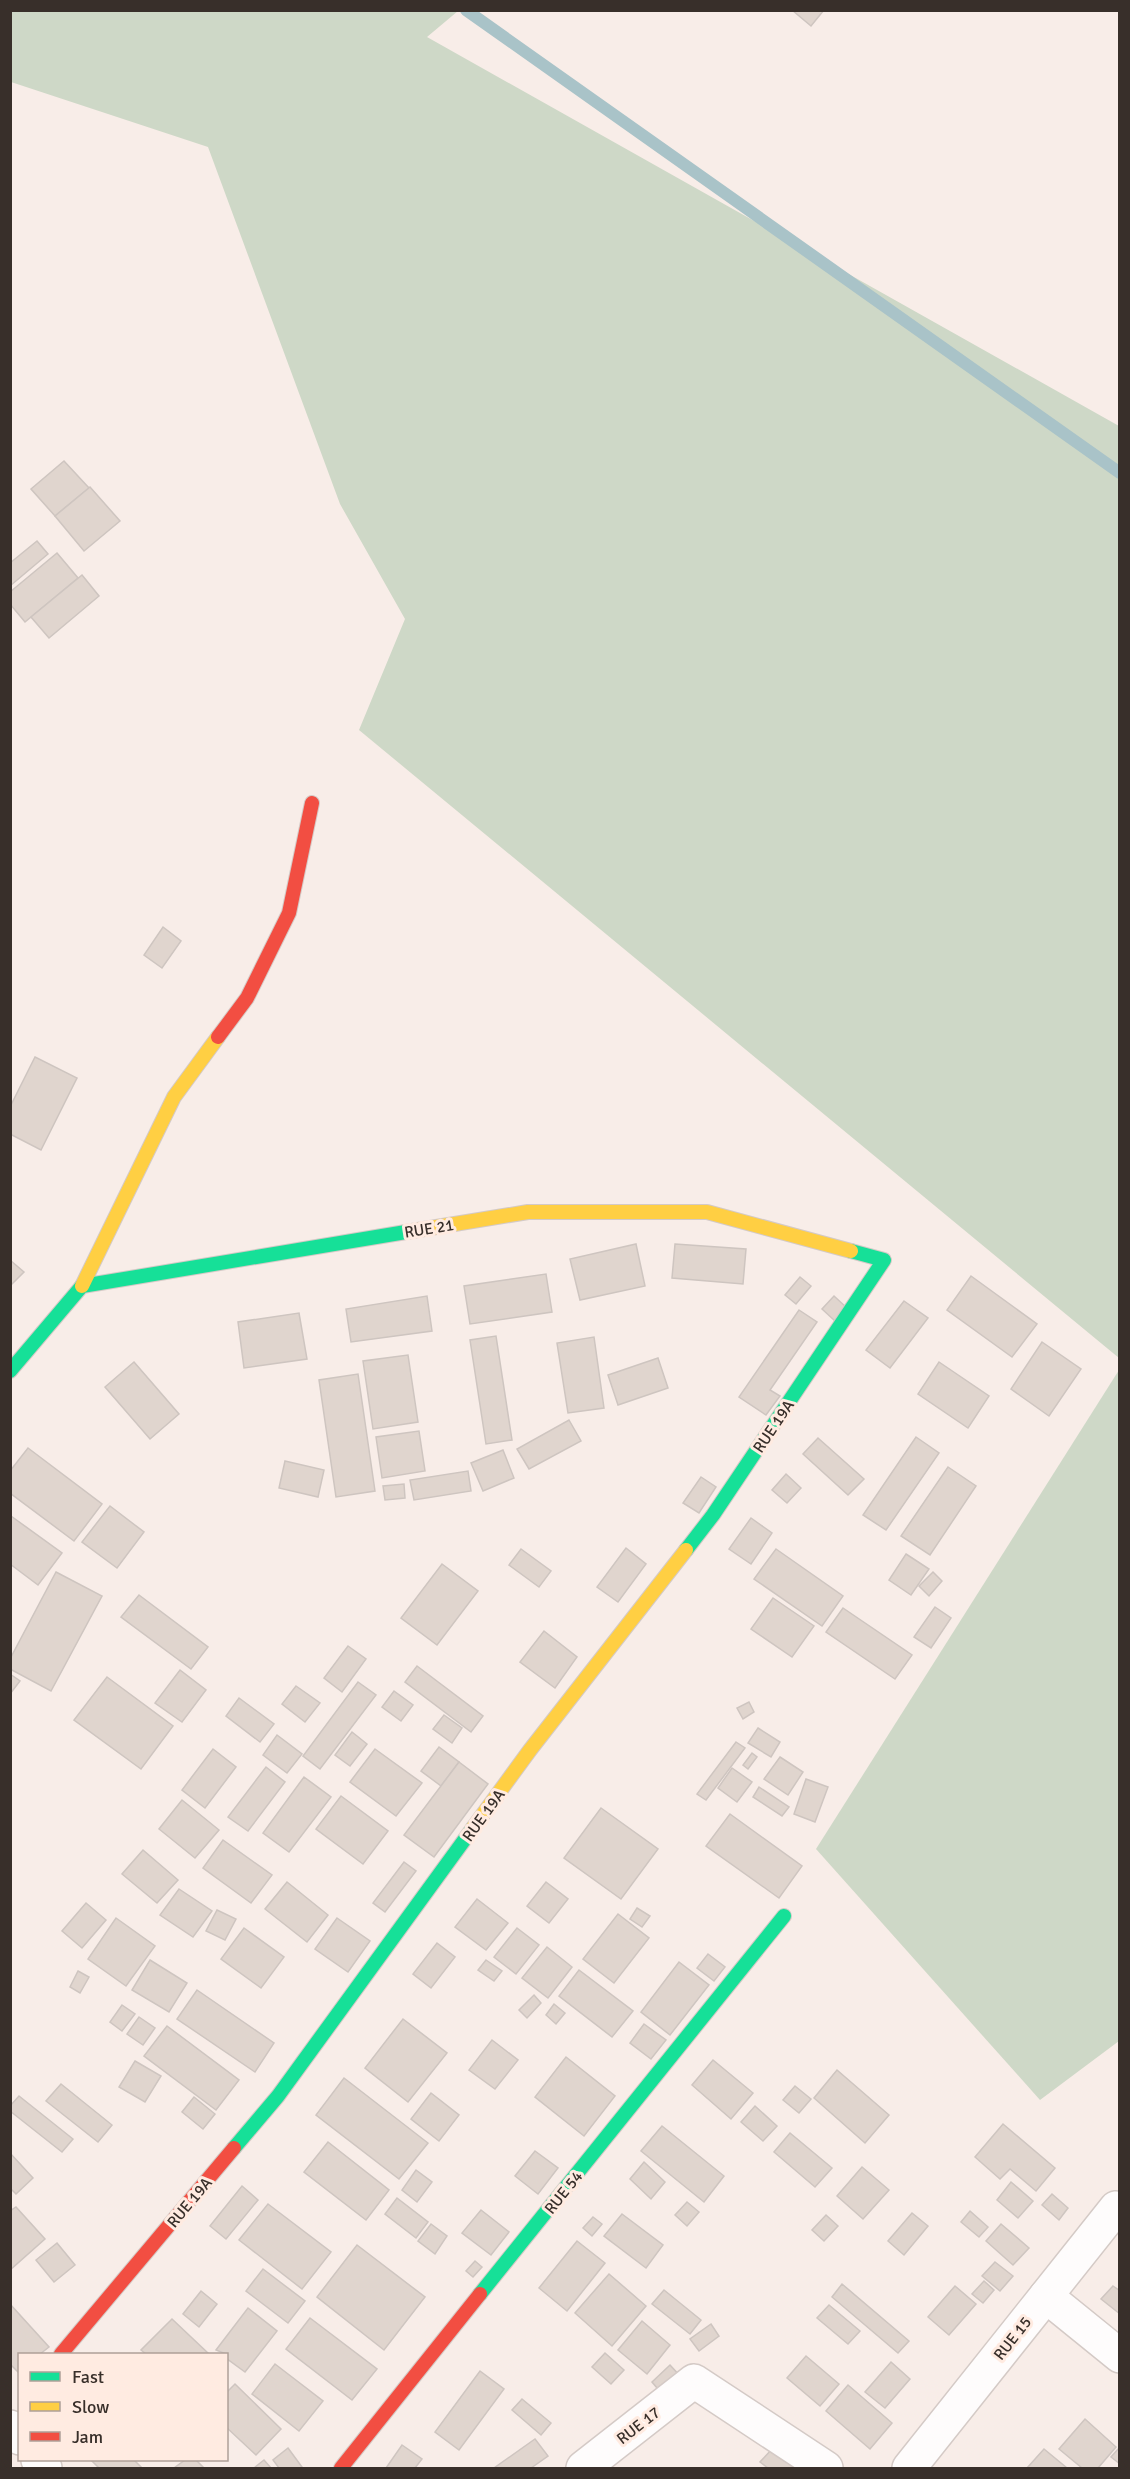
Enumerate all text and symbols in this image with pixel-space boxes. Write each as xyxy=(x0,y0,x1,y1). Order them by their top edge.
street label: RUE 21 xyxy=(403,1215,455,1243)
street label: RUE 19A xyxy=(749,1396,799,1457)
street label: RUE 19A xyxy=(458,1785,510,1846)
street label: RUE 54 xyxy=(540,2167,587,2218)
street label: RUE 19A xyxy=(163,2173,217,2232)
street label: RUE 15 xyxy=(990,2313,1036,2364)
legend xyxy=(18,2353,228,2461)
text: Fast xyxy=(72,2366,104,2388)
text: Slow xyxy=(72,2396,109,2418)
street label: RUE 17 xyxy=(613,2403,664,2449)
text: Jam xyxy=(72,2426,103,2448)

